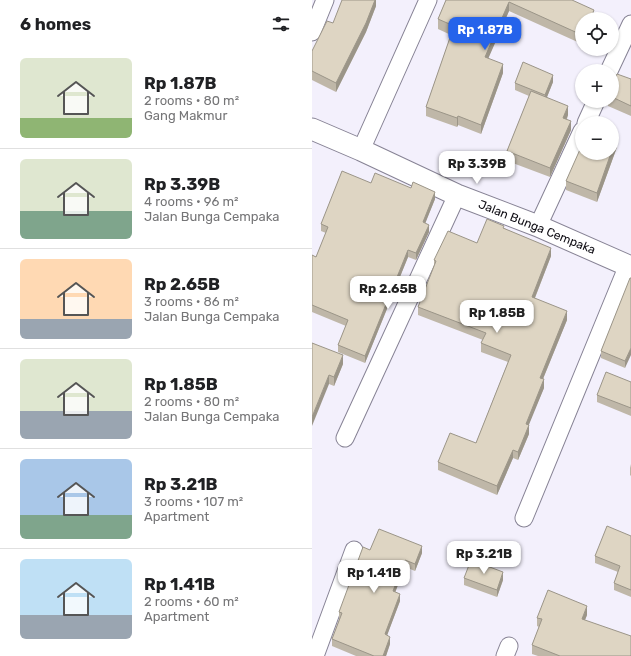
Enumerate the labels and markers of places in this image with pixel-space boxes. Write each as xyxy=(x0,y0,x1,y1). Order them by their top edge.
pin: Rp 1.87B xyxy=(444,17,526,51)
pin: Rp 3.39B xyxy=(436,151,518,185)
pin: Rp 2.65B xyxy=(347,276,429,310)
pin: Rp 1.85B xyxy=(456,300,538,334)
pin: Rp 3.21B xyxy=(443,541,525,575)
pin: Rp 1.41B xyxy=(333,560,415,594)

